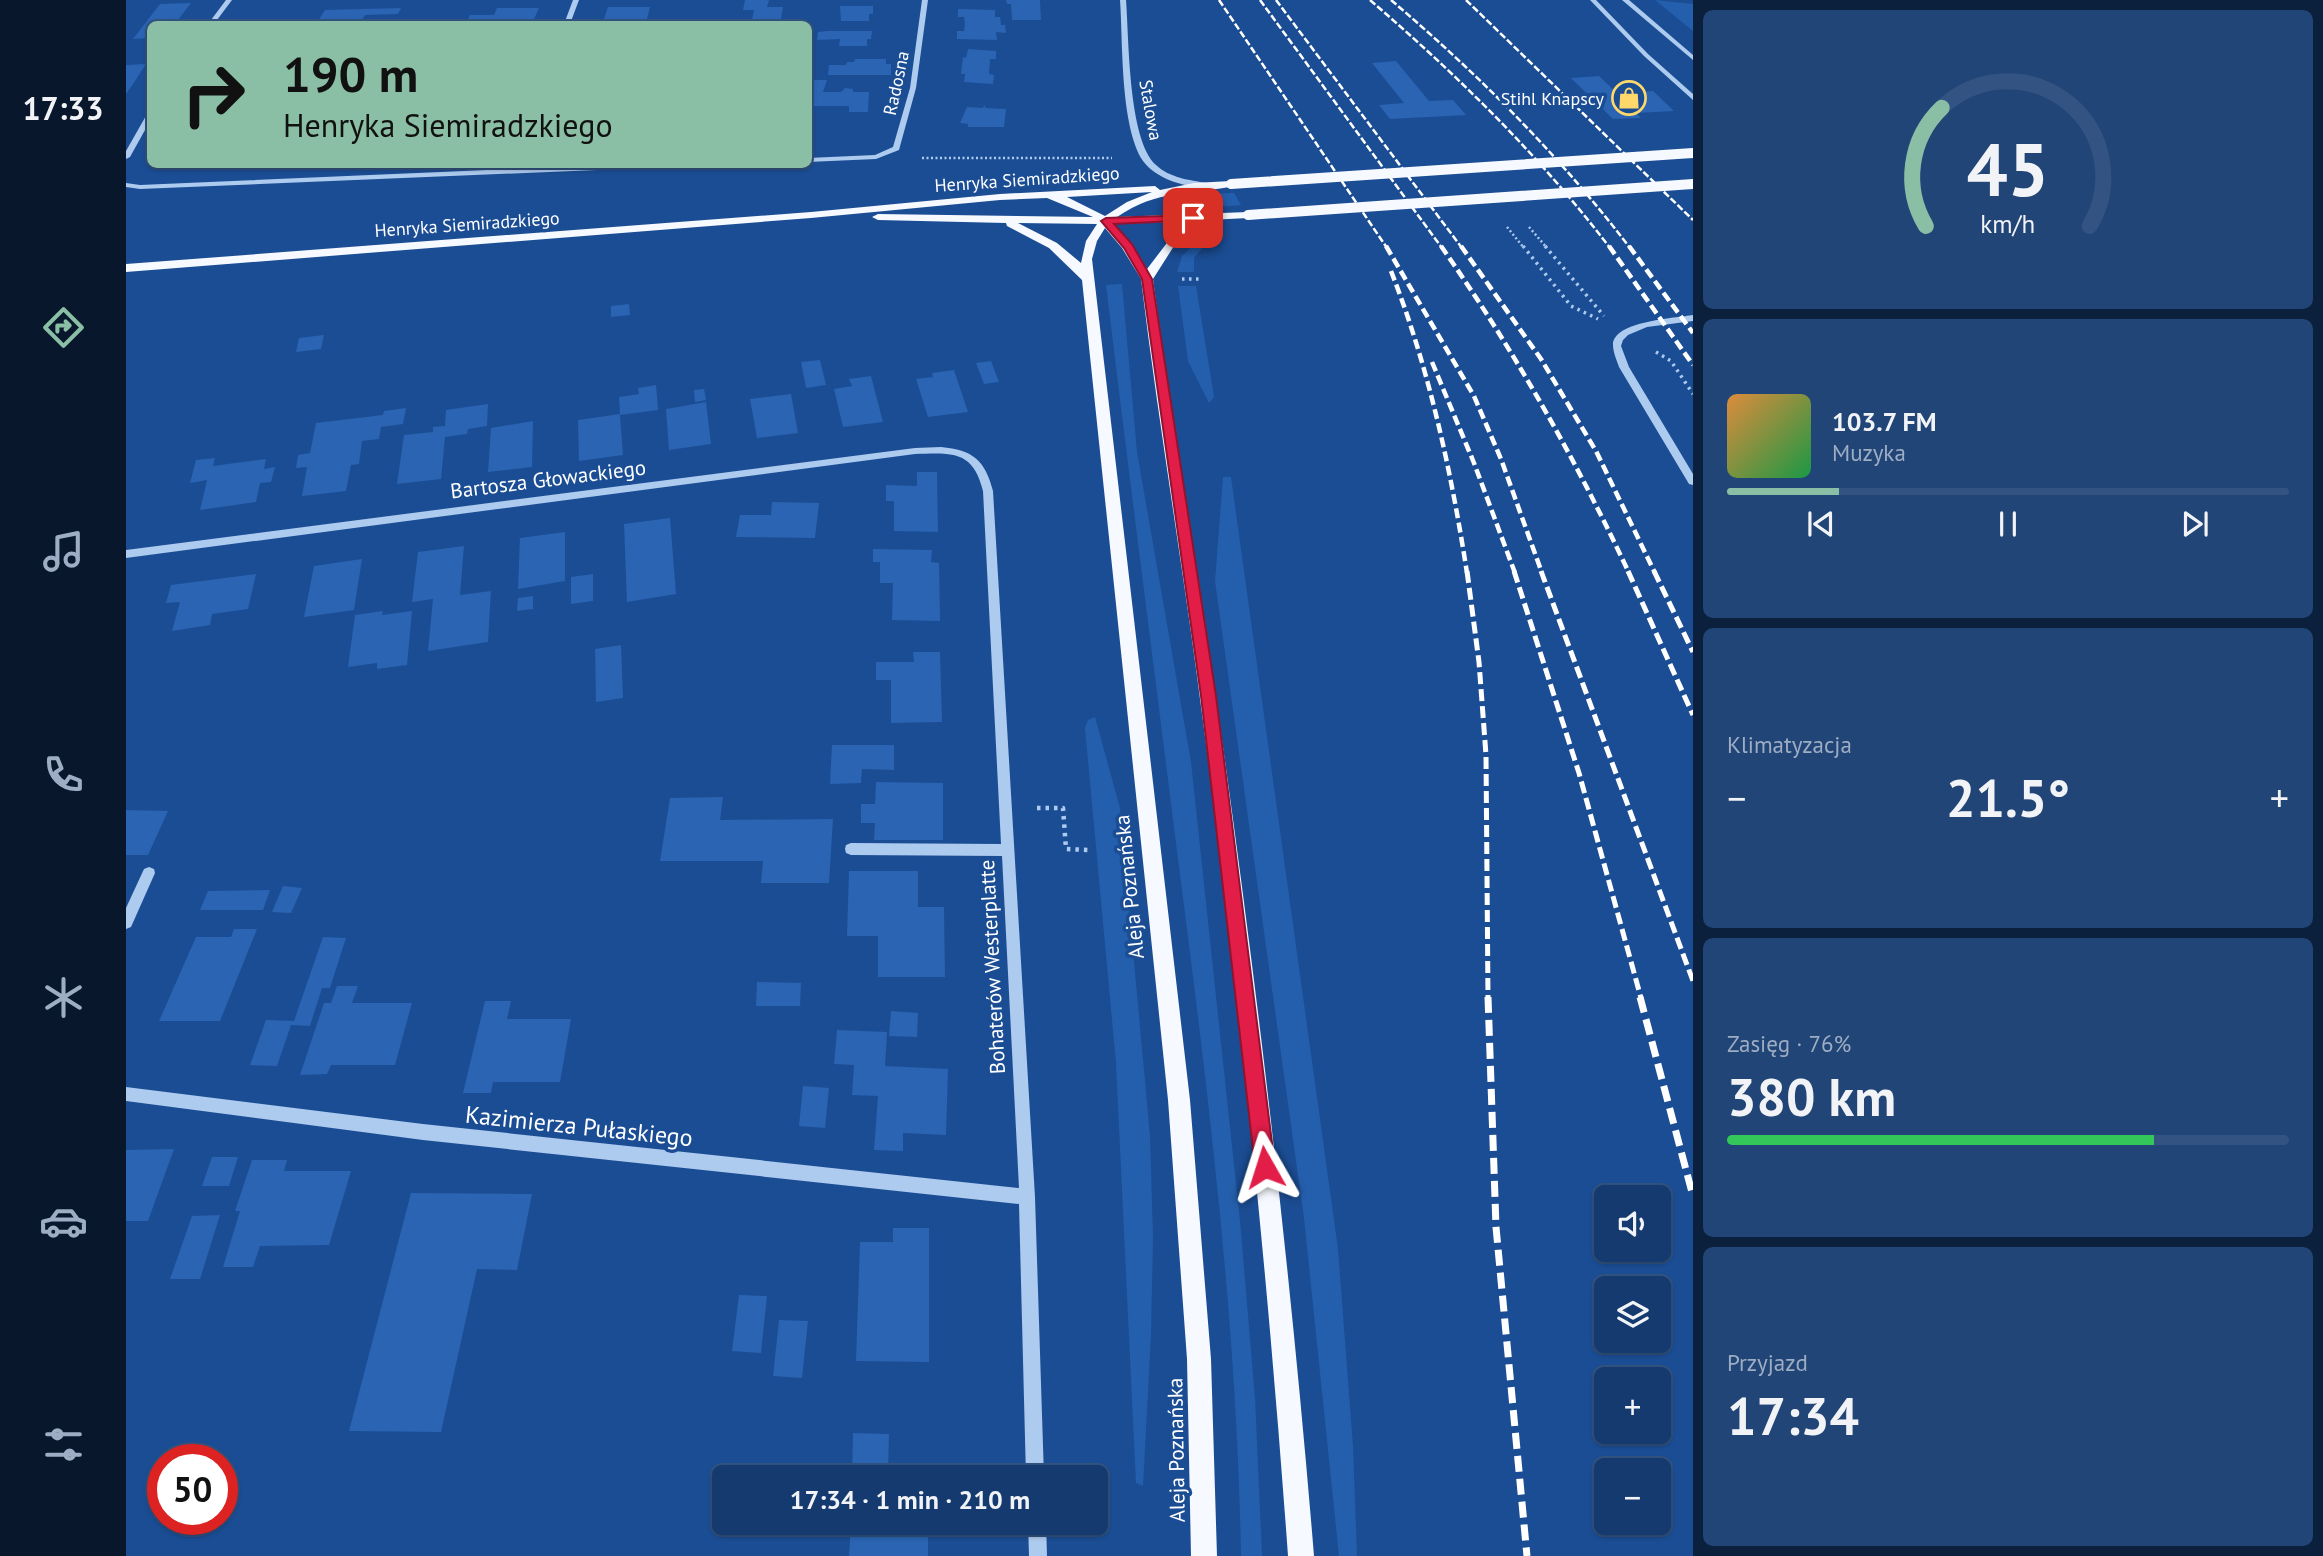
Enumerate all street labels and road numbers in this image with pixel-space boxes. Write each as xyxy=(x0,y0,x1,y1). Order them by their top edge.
street label: Radosna xyxy=(878,49,914,117)
street label: Stalowa xyxy=(1134,78,1168,142)
street label: Henryka Siemiradzkiego xyxy=(934,161,1120,197)
street label: Henryka Siemiradzkiego xyxy=(374,206,560,242)
street label: Bartosza Głowackiego xyxy=(449,454,647,504)
street label: Aleja Poznańska xyxy=(1108,814,1150,960)
street label: Bohaterów Westerplatte xyxy=(973,859,1011,1075)
street label: Kazimierza Pułaskiego xyxy=(464,1099,694,1153)
street label: Aleja Poznańska xyxy=(1161,1377,1191,1523)

